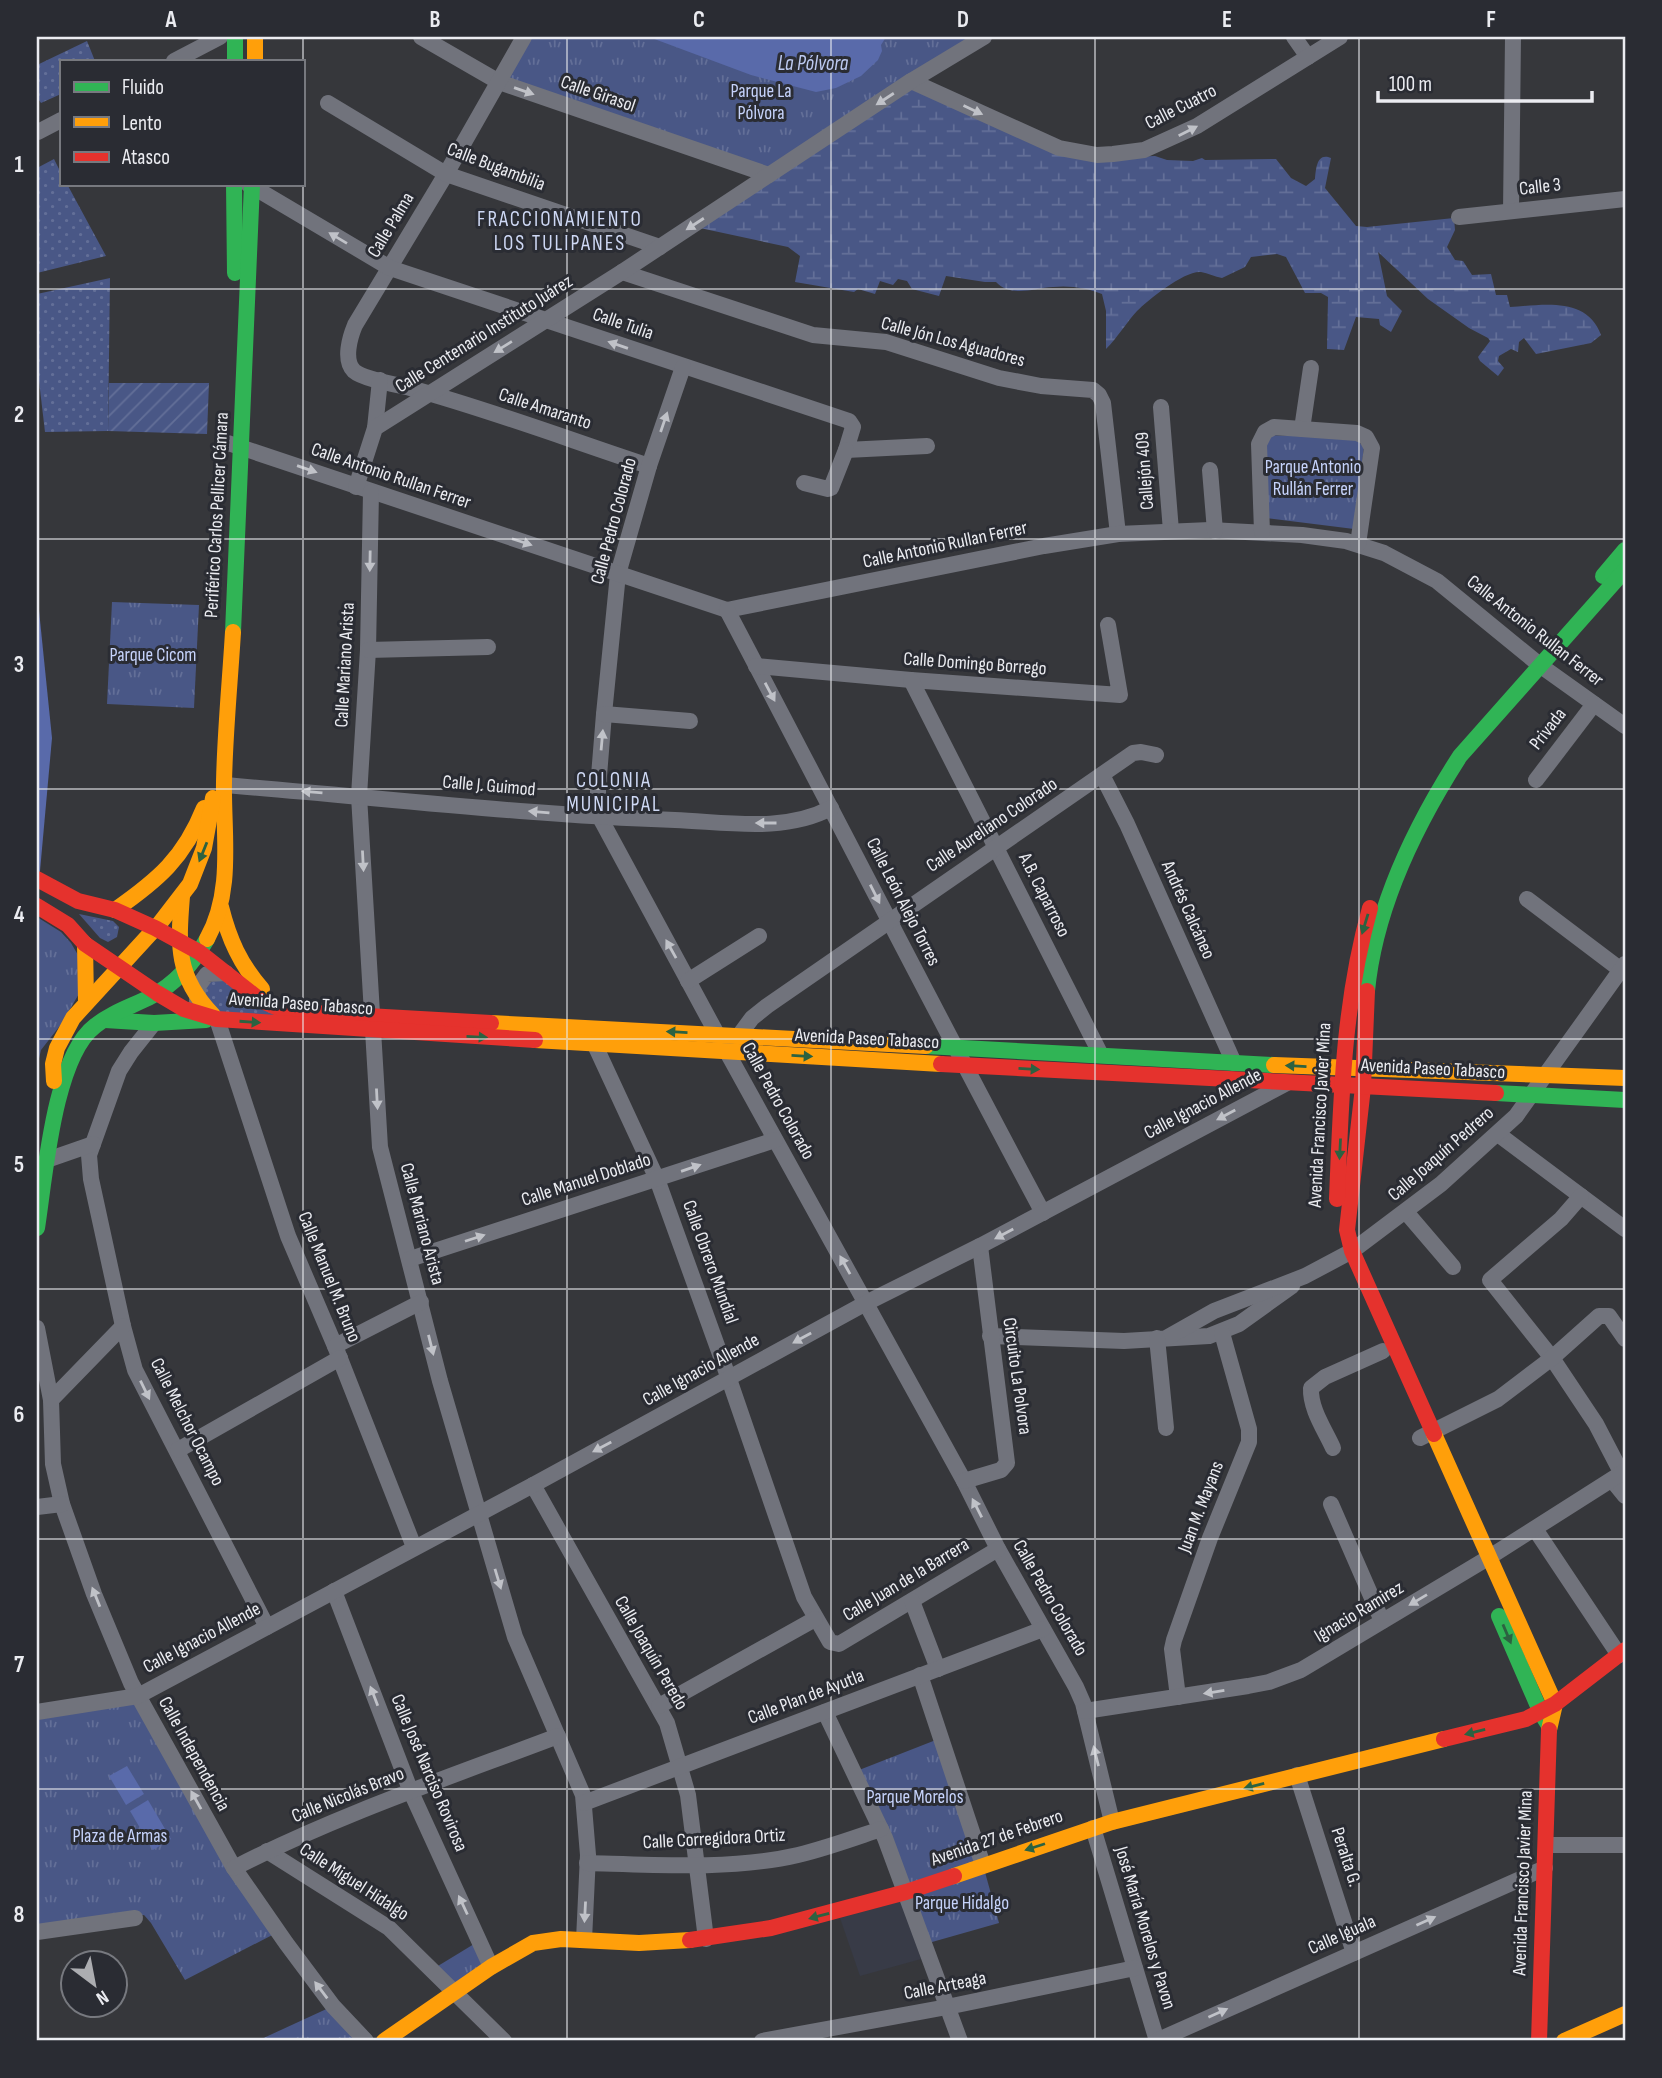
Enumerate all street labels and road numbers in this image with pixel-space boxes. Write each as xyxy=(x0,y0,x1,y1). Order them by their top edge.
street label: Calle Girasol xyxy=(558,70,638,118)
street label: Calle Cuatro xyxy=(1141,79,1221,135)
street label: Calle Bugambilia xyxy=(444,138,548,196)
street label: Calle 3 xyxy=(1518,173,1562,201)
street label: Calle Palma xyxy=(363,188,419,262)
street label: Calle Centenario Instituto Juárez xyxy=(391,270,577,398)
street label: Calle Tulia xyxy=(589,303,657,345)
street label: Calle Jón Los Aguadores xyxy=(879,312,1028,372)
street label: Calle Amaranto xyxy=(496,383,594,435)
street label: Periférico Carlos Pellicer Cámara xyxy=(200,411,234,619)
street label: Callejón 409 xyxy=(1131,431,1159,511)
street label: Calle Antonio Rullan Ferrer xyxy=(308,438,474,514)
street label: Calle Pedro Colorado xyxy=(586,455,642,587)
street label: Calle Antonio Rullan Ferrer xyxy=(861,516,1030,574)
street label: Calle Antonio Rullan Ferrer xyxy=(1462,570,1608,692)
street label: Calle Mariano Arista xyxy=(330,602,360,728)
street label: Calle Domingo Borrego xyxy=(903,648,1047,680)
street label: Privada xyxy=(1525,704,1571,754)
street label: Calle J. Guimod xyxy=(442,770,536,802)
street label: Calle Aureliano Colorado xyxy=(922,773,1062,877)
street label: Calle León Alejo Torres xyxy=(861,834,945,970)
street label: A.B. Caparroso xyxy=(1013,848,1075,941)
street label: Andrés Calcáneo xyxy=(1156,856,1220,963)
street label: Avenida Paseo Tabasco xyxy=(227,987,374,1021)
street label: Avenida Francisco Javier Mina xyxy=(1304,1022,1336,1209)
street label: Avenida Paseo Tabasco xyxy=(793,1024,940,1054)
street label: Calle Pedro Colorado xyxy=(736,1038,820,1164)
street label: Avenida Paseo Tabasco xyxy=(1359,1054,1506,1084)
street label: Calle Ignacio Allende xyxy=(1140,1063,1266,1145)
street label: Calle Joaquín Pedrero xyxy=(1383,1102,1499,1206)
street label: Calle Manuel Doblado xyxy=(518,1148,654,1212)
street label: Calle Mariano Arista xyxy=(395,1161,449,1287)
street label: Calle Obrero Mundial xyxy=(677,1197,743,1327)
street label: Calle Manuel M. Bruno xyxy=(292,1208,366,1346)
street label: Circuito La Polvora xyxy=(997,1316,1037,1436)
street label: Calle Ignacio Allende xyxy=(639,1329,763,1411)
street label: Calle Melchor Ocampo xyxy=(145,1354,229,1490)
street label: Juan M. Mayans xyxy=(1173,1458,1229,1557)
street label: Calle Juan de la Barrera xyxy=(839,1533,973,1627)
street label: Calle Pedro Colorado xyxy=(1007,1536,1093,1660)
street label: Ignacio Ramirez xyxy=(1310,1576,1408,1648)
street label: Calle Joaquín Peredo xyxy=(609,1592,693,1714)
street label: Calle Ignacio Allende xyxy=(139,1597,265,1679)
street label: Calle Plan de Ayutla xyxy=(745,1664,867,1730)
street label: Calle José Narciso Rovirosa xyxy=(385,1691,473,1855)
street label: Calle Independencia xyxy=(153,1693,235,1815)
street label: Calle Nicolás Bravo xyxy=(288,1762,408,1828)
street label: Avenida Francisco Javier Mina xyxy=(1508,1790,1538,1977)
street label: Avenida 27 de Febrero xyxy=(927,1805,1066,1872)
street label: Calle Corregidora Ortiz xyxy=(642,1824,786,1854)
street label: Peralta G. xyxy=(1326,1825,1366,1889)
street label: Calle Miguel Hidalgo xyxy=(295,1838,413,1926)
street label: José María Morelos y Pavon xyxy=(1109,1843,1181,2012)
street label: Calle Iguala xyxy=(1305,1910,1379,1960)
street label: Calle Arteaga xyxy=(902,1967,988,2005)

